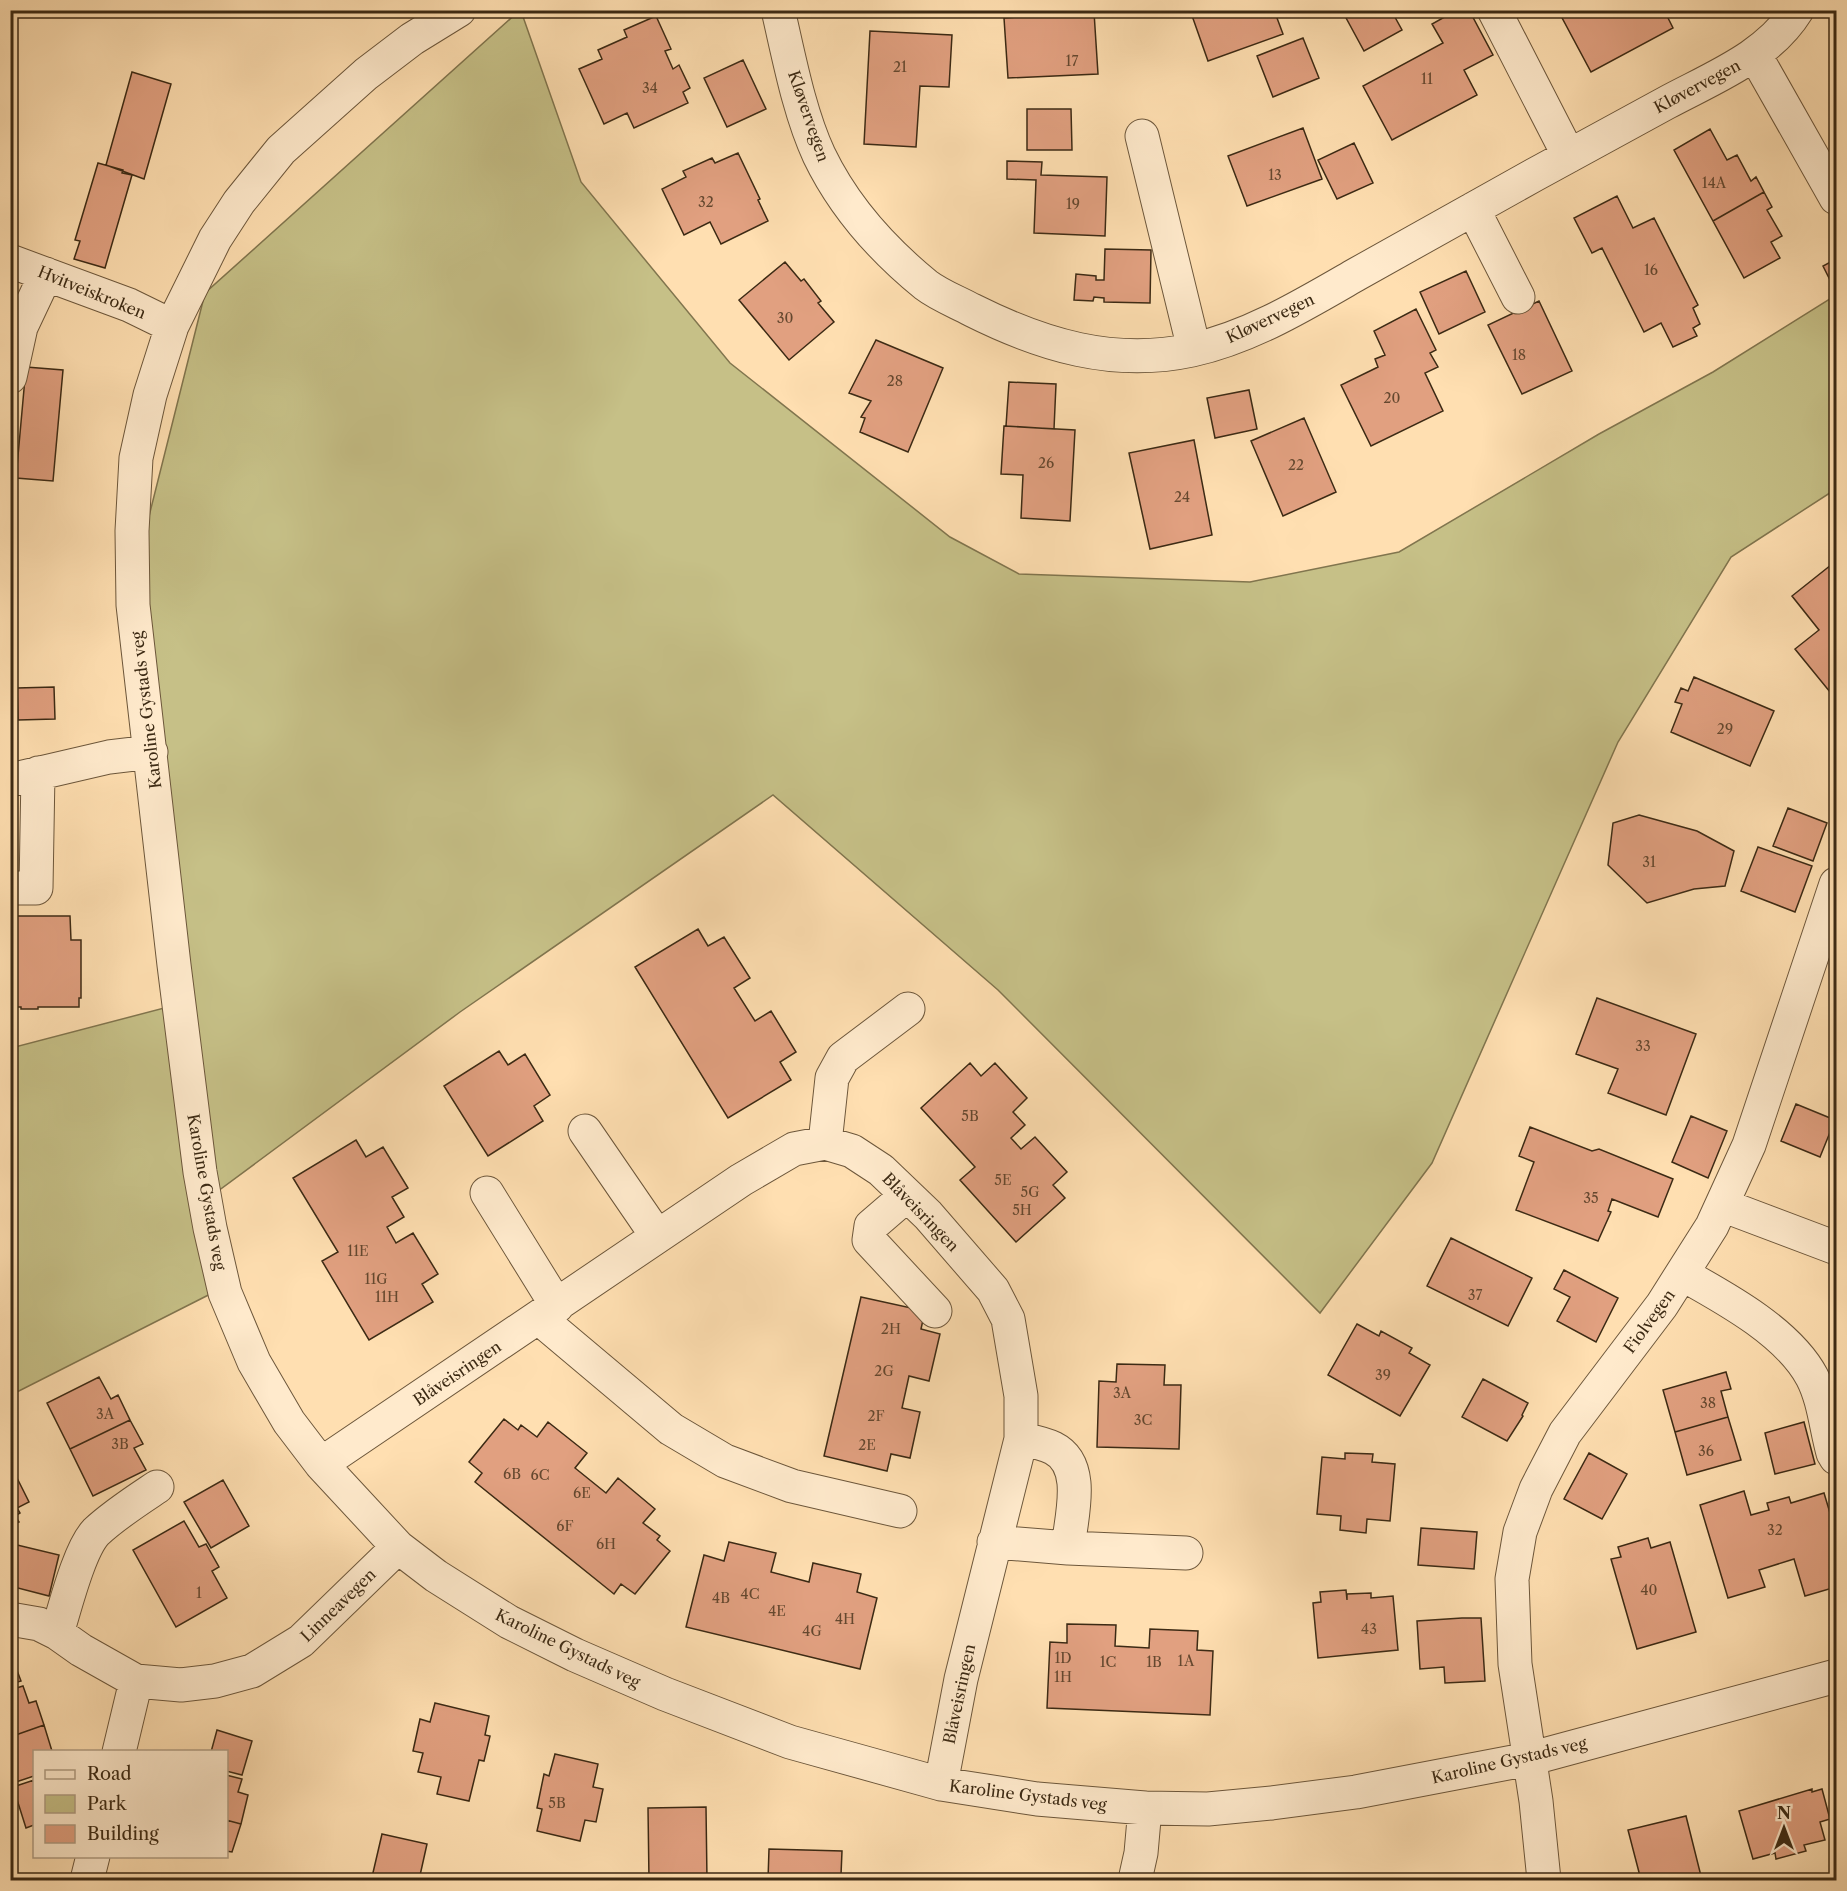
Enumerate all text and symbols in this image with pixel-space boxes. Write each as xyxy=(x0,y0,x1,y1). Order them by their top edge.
house number: 17 xyxy=(1066,52,1078,70)
street label: Kløvervegen xyxy=(1650,55,1744,117)
house number: 21 xyxy=(893,58,907,76)
street label: Kløvervegen xyxy=(784,68,834,164)
house number: 11 xyxy=(1421,70,1433,88)
house number: 34 xyxy=(642,79,658,97)
house number: 13 xyxy=(1268,166,1282,184)
house number: 14A xyxy=(1702,174,1727,192)
house number: 32 xyxy=(698,193,714,211)
house number: 19 xyxy=(1066,195,1080,213)
street label: Hvitveiskroken xyxy=(35,261,149,323)
house number: 16 xyxy=(1644,261,1658,279)
street label: Kløvervegen xyxy=(1223,289,1317,347)
house number: 30 xyxy=(777,309,793,327)
house number: 18 xyxy=(1512,346,1526,364)
house number: 28 xyxy=(887,372,903,390)
house number: 20 xyxy=(1384,389,1401,407)
house number: 26 xyxy=(1038,454,1054,472)
house number: 22 xyxy=(1288,456,1304,474)
house number: 24 xyxy=(1174,488,1190,506)
street label: Karoline Gystads veg xyxy=(126,630,166,790)
house number: 29 xyxy=(1717,720,1733,738)
house number: 31 xyxy=(1642,853,1656,871)
house number: 33 xyxy=(1635,1037,1651,1055)
house number: 5B xyxy=(961,1107,979,1125)
street label: Karoline Gystads veg xyxy=(183,1112,231,1272)
street label: Blåveisringen xyxy=(878,1168,964,1256)
house number: 5E xyxy=(994,1171,1012,1189)
house number: 5G xyxy=(1021,1183,1039,1201)
house number: 35 xyxy=(1583,1189,1599,1207)
house number: 5H xyxy=(1012,1201,1032,1219)
house number: 11E xyxy=(347,1242,369,1260)
house number: 11G xyxy=(365,1270,387,1288)
street label: Fiolvegen xyxy=(1619,1285,1679,1357)
house number: 37 xyxy=(1468,1286,1482,1304)
house number: 11H xyxy=(375,1288,399,1306)
house number: 2H xyxy=(881,1320,901,1338)
street label: Blåveisringen xyxy=(409,1336,505,1410)
house number: 2G xyxy=(874,1362,894,1380)
house number: 39 xyxy=(1375,1366,1391,1384)
house number: 3A xyxy=(1113,1384,1132,1402)
house number: 38 xyxy=(1700,1394,1716,1412)
house number: 3A xyxy=(96,1405,115,1423)
house number: 2F xyxy=(867,1407,885,1425)
house number: 3C xyxy=(1134,1411,1152,1429)
house number: 3B xyxy=(111,1435,129,1453)
house number: 2E xyxy=(858,1436,876,1454)
house number: 36 xyxy=(1698,1442,1714,1460)
house number: 6B xyxy=(503,1465,521,1483)
house number: 6C xyxy=(531,1466,550,1484)
house number: 6E xyxy=(573,1484,591,1502)
house number: 6F xyxy=(556,1517,574,1535)
house number: 32 xyxy=(1767,1521,1783,1539)
house number: 6H xyxy=(596,1535,616,1553)
street label: Linneavegen xyxy=(296,1564,380,1646)
house number: 40 xyxy=(1641,1581,1658,1599)
house number: 1 xyxy=(196,1584,202,1602)
house number: 4C xyxy=(741,1585,759,1603)
house number: 4B xyxy=(712,1589,730,1607)
house number: 4E xyxy=(768,1602,786,1620)
street label: Karoline Gystads veg xyxy=(492,1604,644,1692)
house number: 4H xyxy=(835,1610,855,1628)
house number: 43 xyxy=(1361,1620,1377,1638)
house number: 4G xyxy=(802,1622,822,1640)
street label: Blåveisringen xyxy=(939,1642,979,1746)
house number: 1D xyxy=(1054,1649,1072,1667)
house number: 1A xyxy=(1178,1652,1195,1670)
house number: 1C xyxy=(1100,1653,1116,1671)
house number: 1B xyxy=(1146,1653,1162,1671)
house number: 1H xyxy=(1054,1668,1072,1686)
street label: Karoline Gystads veg xyxy=(1429,1732,1589,1788)
legend xyxy=(33,1750,228,1858)
text: Road xyxy=(87,1763,132,1785)
street label: Karoline Gystads veg xyxy=(948,1775,1108,1815)
text: Park xyxy=(87,1793,128,1815)
house number: 5B xyxy=(548,1794,566,1812)
north arrow xyxy=(1754,1798,1814,1858)
text: N xyxy=(1777,1803,1791,1823)
text: Building xyxy=(87,1823,159,1845)

